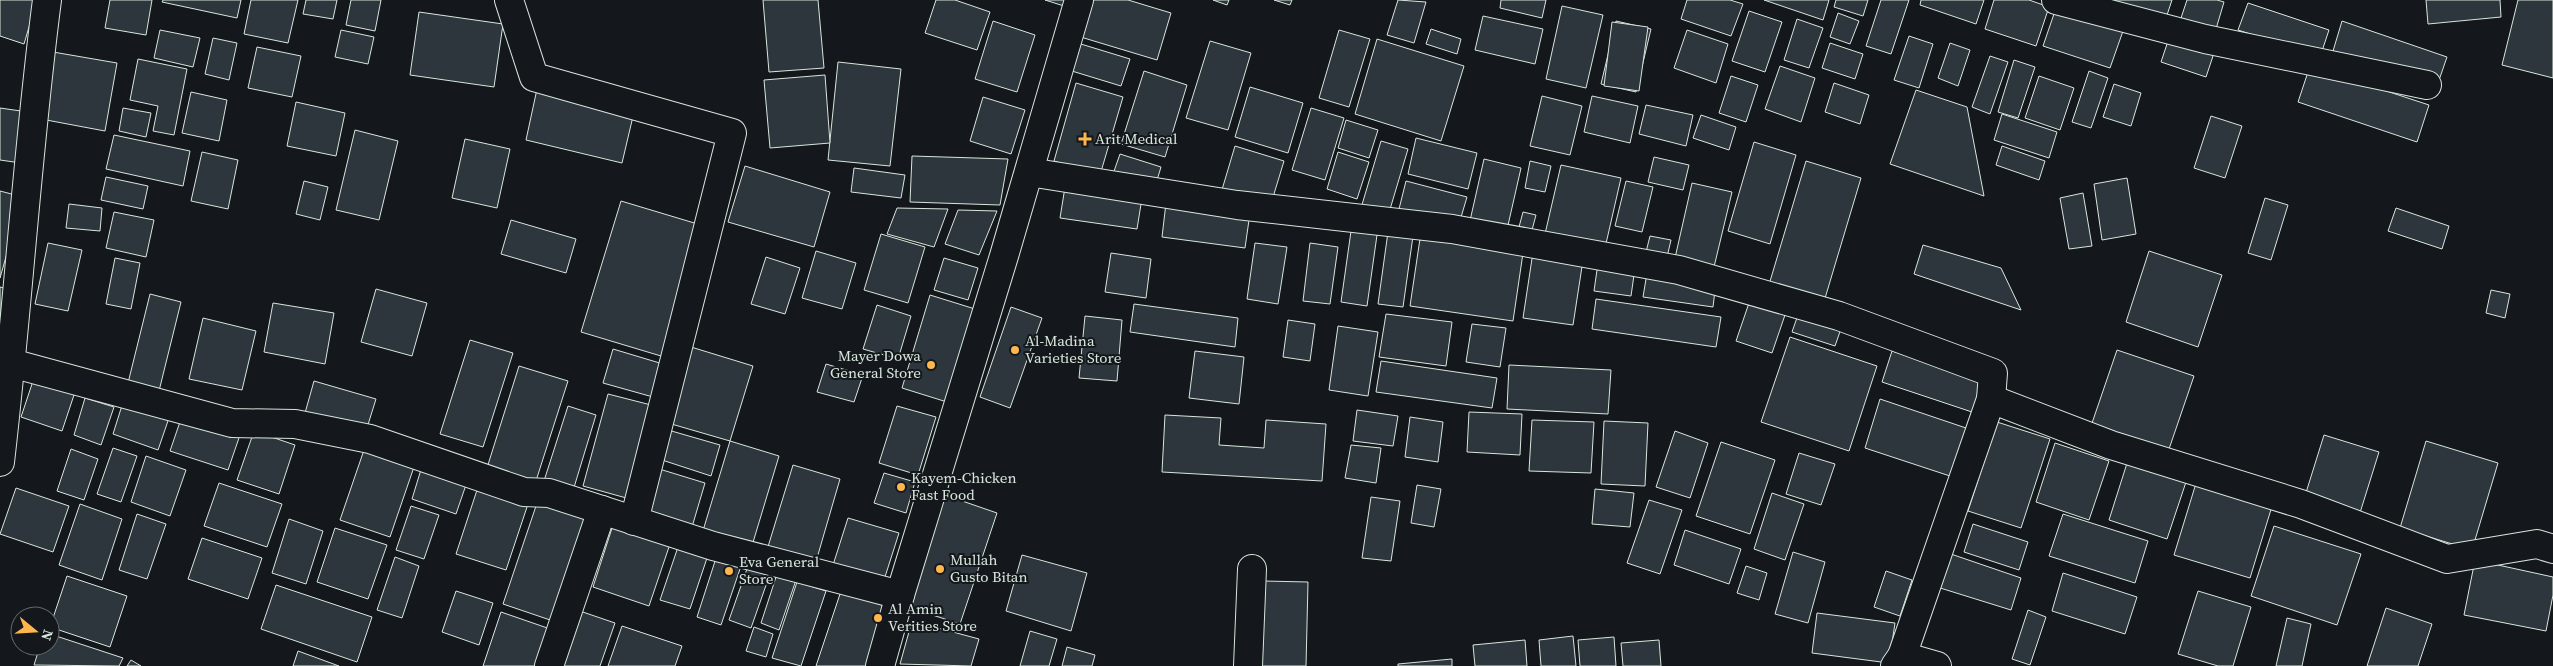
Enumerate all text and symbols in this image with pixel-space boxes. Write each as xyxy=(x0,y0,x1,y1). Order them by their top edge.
place label: Arit Medical xyxy=(1095,128,1178,149)
marker: Arit Medical xyxy=(1079,133,1091,145)
place label: Al-Madina Varieties Store xyxy=(1025,330,1122,368)
marker: Al-Madina Varieties Store xyxy=(1009,344,1021,356)
place label: Mayer Dowa General Store xyxy=(830,345,921,383)
marker: Mayer Dowa General Store xyxy=(925,359,937,371)
place label: Kayem-Chicken Fast Food xyxy=(911,467,1016,505)
marker: Kayem-Chicken Fast Food xyxy=(895,481,907,493)
place label: Mullah Gusto Bitan xyxy=(950,549,1028,587)
place label: Eva General Store xyxy=(739,551,820,589)
marker: Mullah Gusto Bitan xyxy=(934,563,946,575)
marker: Eva General Store xyxy=(723,565,735,577)
place label: Al Amin Verities Store xyxy=(888,598,977,636)
north arrow xyxy=(10,606,60,656)
marker: Al Amin Verities Store xyxy=(872,612,884,624)
text: N xyxy=(36,627,58,643)

